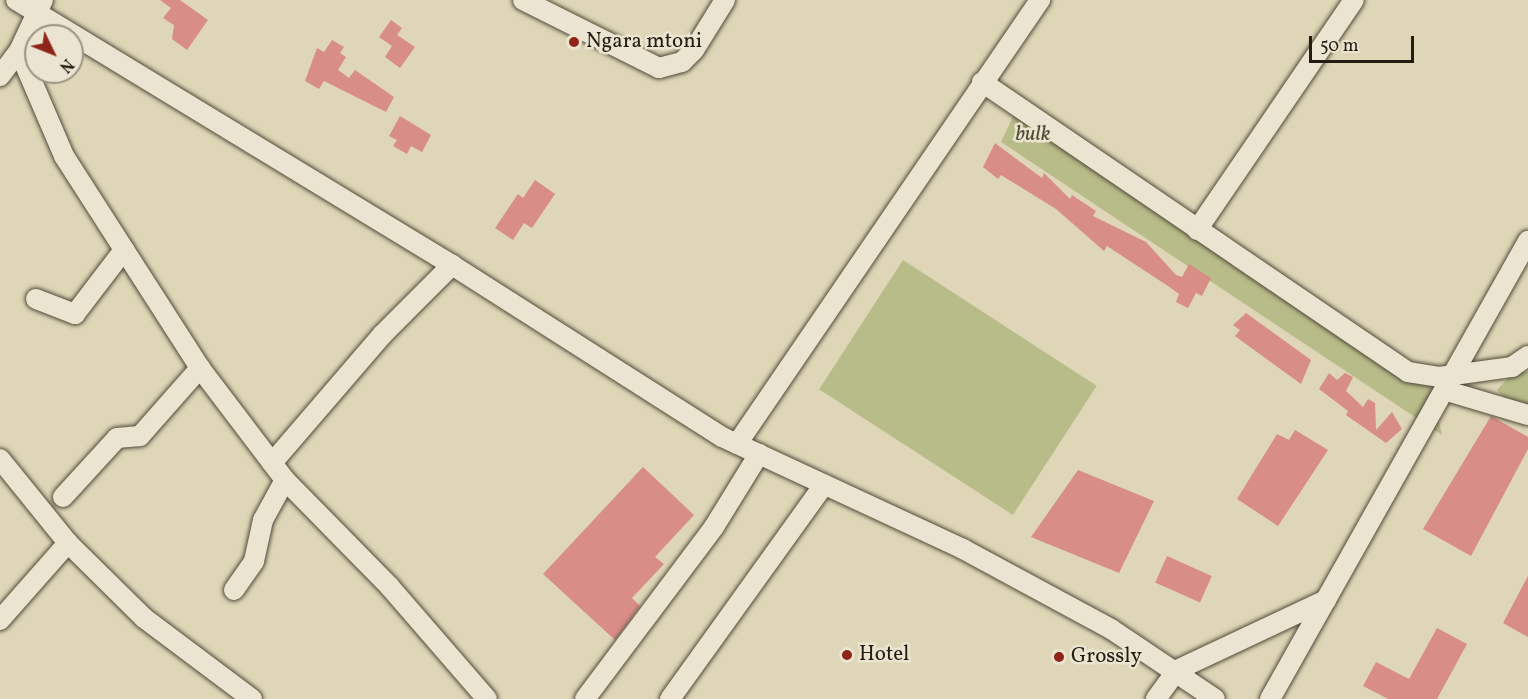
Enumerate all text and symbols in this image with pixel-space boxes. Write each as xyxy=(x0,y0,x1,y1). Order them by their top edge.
north arrow xyxy=(24,24,84,84)
scale bar xyxy=(1312,24,1417,62)
place label: Ngara mtoni xyxy=(586,29,702,55)
text: 50 m xyxy=(1320,34,1359,59)
marker: Ngara mtoni xyxy=(567,35,581,49)
text: N xyxy=(54,53,78,77)
park label: bulk xyxy=(1016,122,1050,148)
place label: Hotel xyxy=(859,642,909,668)
place label: Grossly xyxy=(1071,644,1142,670)
marker: Hotel xyxy=(840,648,854,662)
marker: Grossly xyxy=(1052,650,1066,664)

